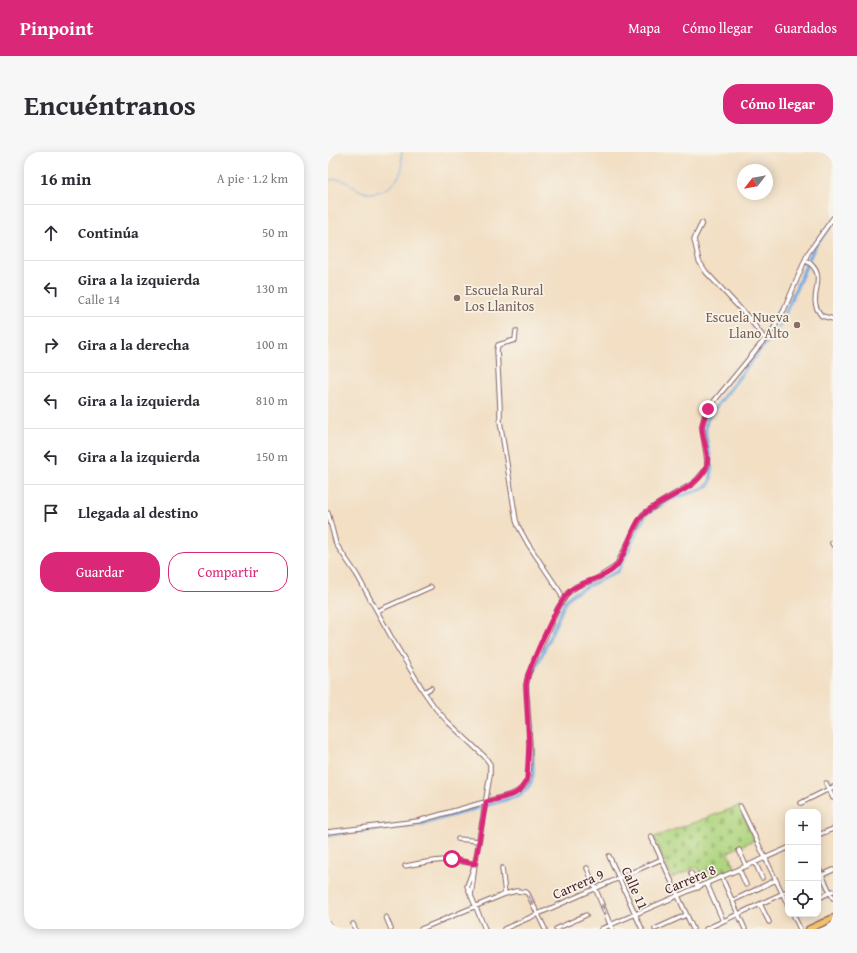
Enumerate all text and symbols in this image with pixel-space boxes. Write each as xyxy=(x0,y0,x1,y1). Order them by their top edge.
text: Pinpoint xyxy=(20,14,93,42)
text: Mapa xyxy=(628,18,660,38)
text: Cómo llegar xyxy=(682,18,753,38)
text: Guardados xyxy=(775,18,837,38)
text: Encuéntranos xyxy=(24,84,196,125)
button: Cómo llegar xyxy=(723,84,833,124)
north arrow xyxy=(737,164,773,200)
text: 16 min xyxy=(40,166,91,191)
text: A pie · 1.2 km xyxy=(217,169,288,188)
icon: ahead xyxy=(40,222,62,244)
text: Continúa xyxy=(78,222,139,243)
text: 50 m xyxy=(262,223,288,242)
text: Gira a la izquierda xyxy=(78,269,200,290)
icon: left xyxy=(40,278,62,300)
text: 130 m xyxy=(256,279,288,298)
place label: Escuela Rural Los Llanitos xyxy=(465,280,544,316)
text: Calle 14 xyxy=(78,290,120,309)
marker: Escuela Rural Los Llanitos xyxy=(452,293,462,303)
place label: Escuela Nueva Llano Alto xyxy=(706,307,789,343)
marker: Escuela Nueva Llano Alto xyxy=(792,320,802,330)
icon: right xyxy=(40,334,62,356)
text: Gira a la derecha xyxy=(78,334,189,355)
text: 100 m xyxy=(256,335,288,354)
icon: left xyxy=(40,390,62,412)
text: Gira a la izquierda xyxy=(78,390,200,411)
text: 810 m xyxy=(256,391,288,410)
route end xyxy=(699,400,717,418)
icon: left xyxy=(40,446,62,468)
text: Gira a la izquierda xyxy=(78,446,200,467)
text: 150 m xyxy=(256,447,288,466)
icon: arrive xyxy=(40,502,62,524)
text: Llegada al destino xyxy=(78,502,198,523)
button: Guardar xyxy=(40,552,160,592)
button: Compartir xyxy=(168,552,288,592)
map controls xyxy=(785,809,821,917)
button: + xyxy=(785,809,821,845)
button: − xyxy=(785,845,821,881)
route start xyxy=(443,850,461,868)
street label: Carrera 8 xyxy=(661,859,719,899)
street label: Calle 11 xyxy=(617,863,653,913)
street label: Carrera 9 xyxy=(549,864,607,904)
button: locate xyxy=(785,881,821,917)
one-way arrow xyxy=(528,894,534,906)
one-way arrow xyxy=(600,902,606,914)

